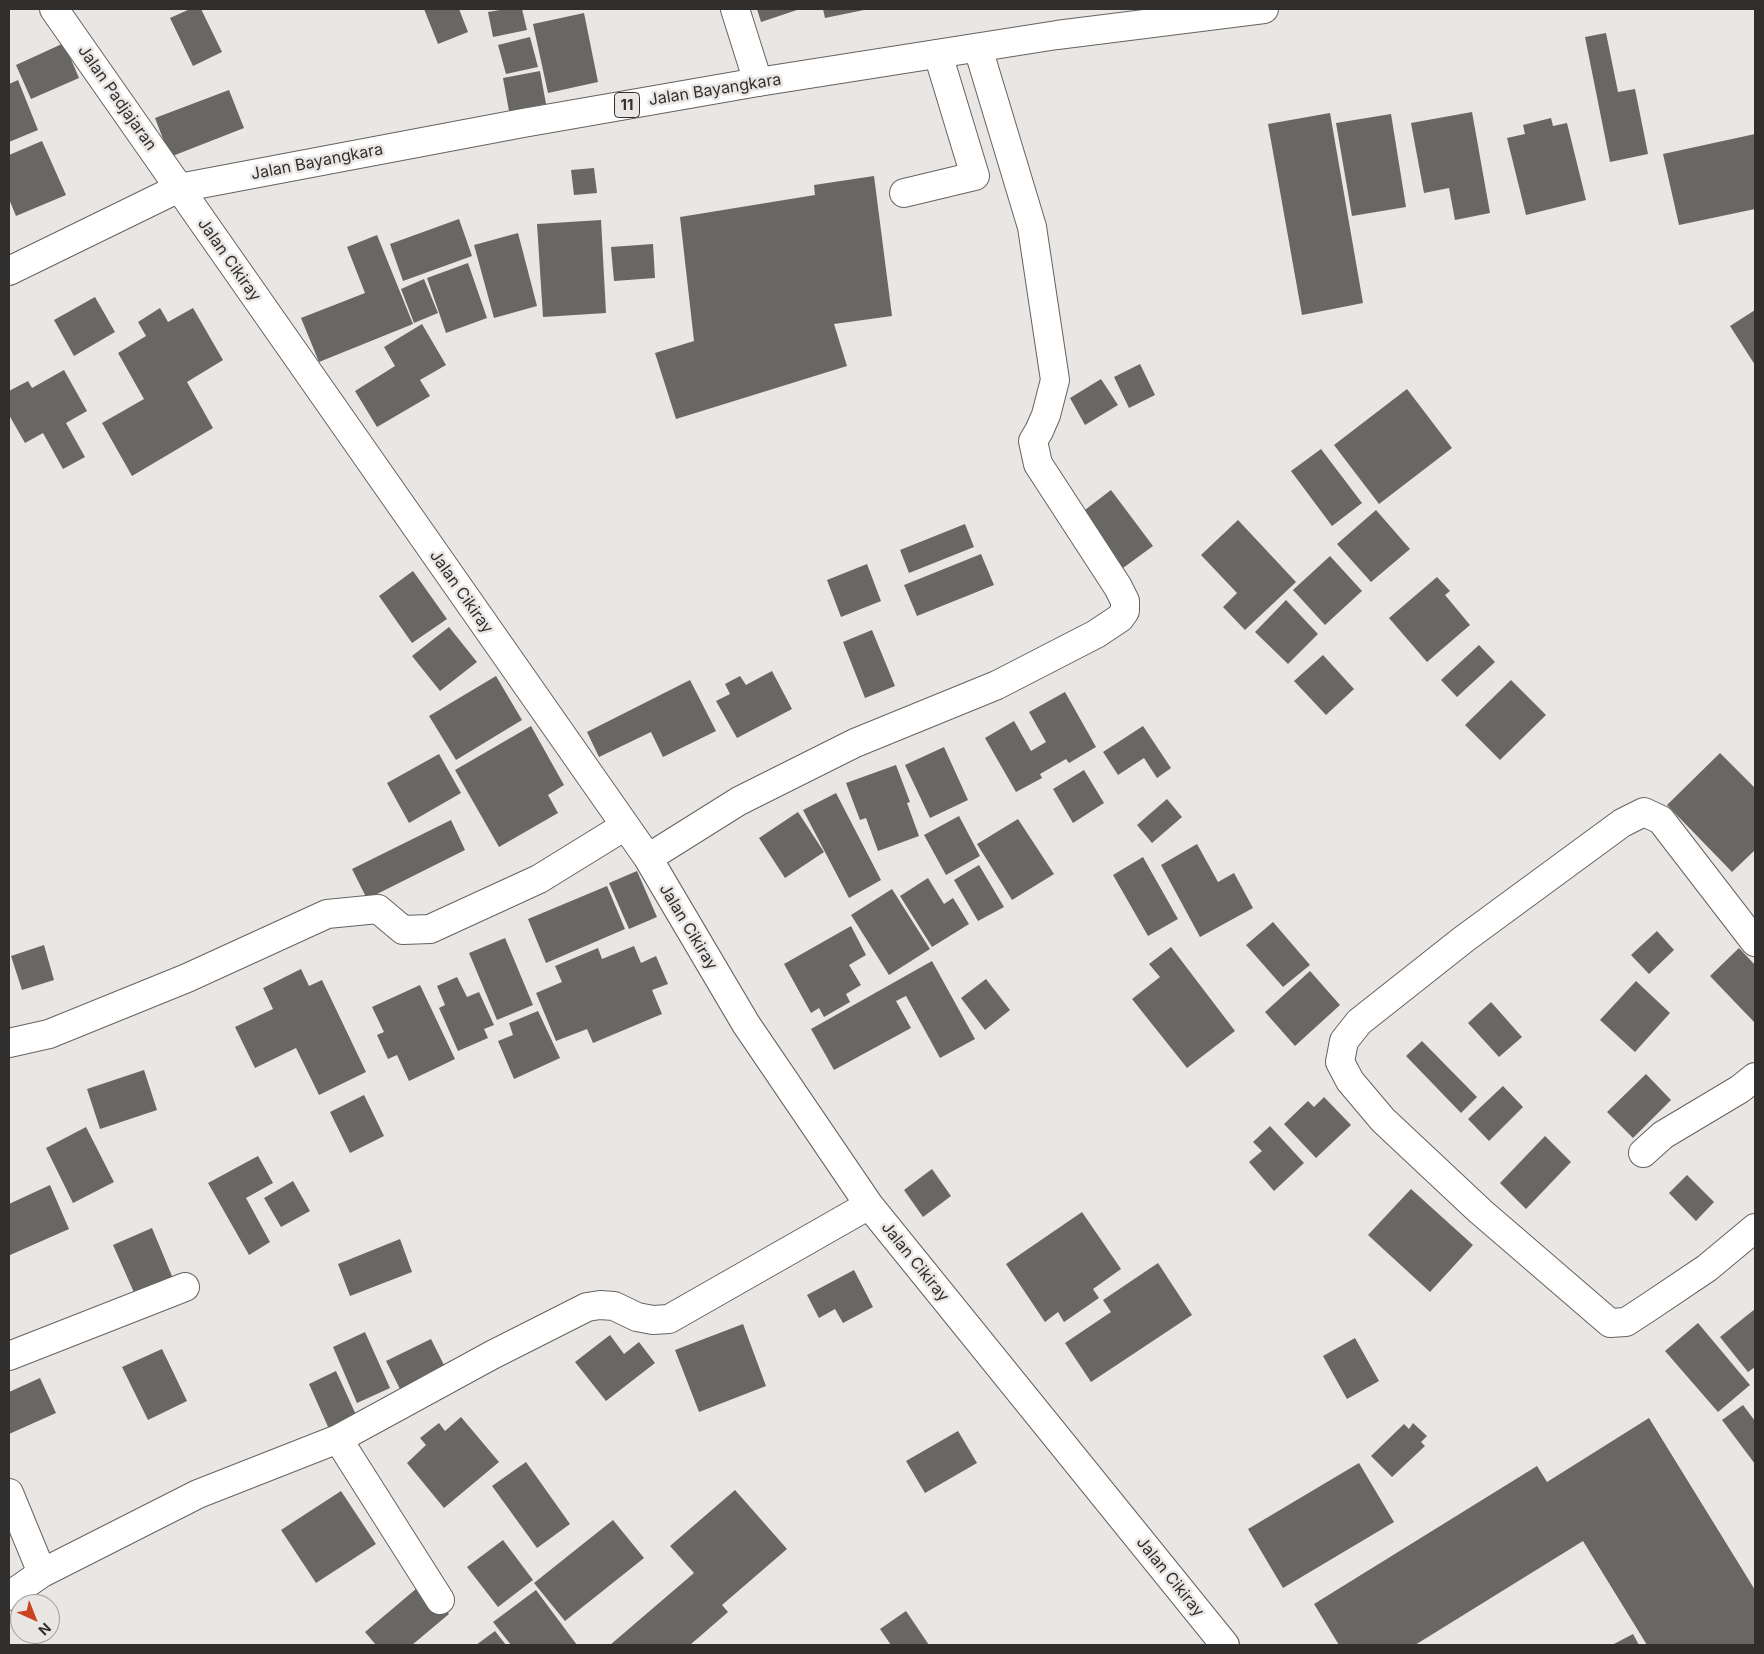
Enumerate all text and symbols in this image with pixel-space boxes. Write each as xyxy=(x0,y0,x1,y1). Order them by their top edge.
street label: Jalan Padjajaran xyxy=(74,42,160,154)
street label: Jalan Bayangkara xyxy=(647,70,783,110)
road number: 11 xyxy=(614,92,640,118)
street label: Jalan Bayangkara xyxy=(249,140,385,184)
street label: Jalan Cikiray xyxy=(193,215,265,305)
street label: Jalan Cikiray xyxy=(425,547,497,637)
street label: Jalan Cikiray xyxy=(655,881,721,973)
street label: Jalan Cikiray xyxy=(877,1218,953,1306)
street label: Jalan Cikiray xyxy=(1132,1533,1208,1621)
north arrow xyxy=(10,1594,60,1644)
text: N xyxy=(35,1620,55,1639)

